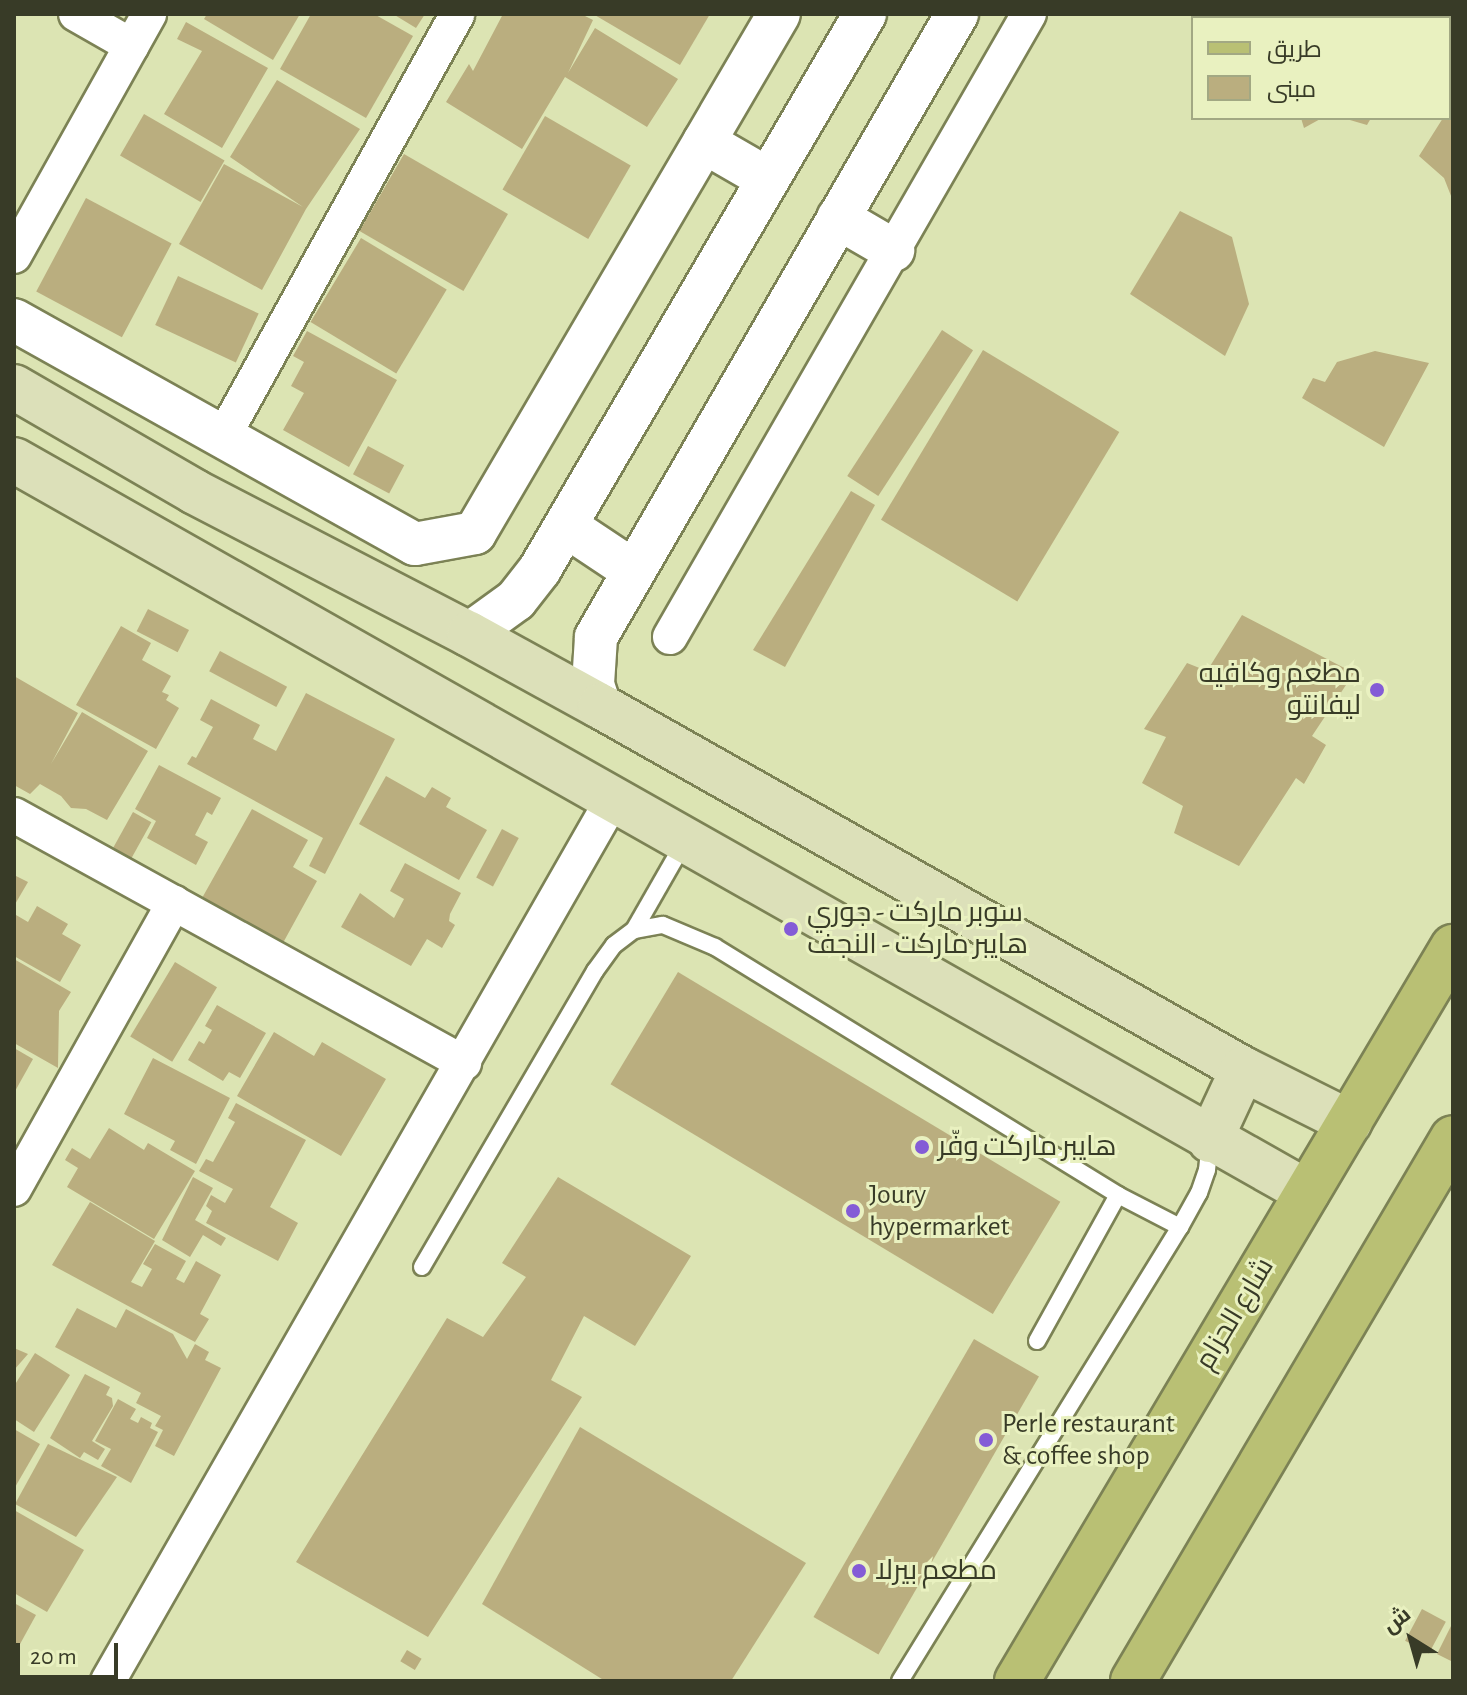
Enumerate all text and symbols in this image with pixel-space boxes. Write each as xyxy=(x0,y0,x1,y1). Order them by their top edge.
legend xyxy=(1191,16,1451,120)
text: طريق xyxy=(1267,38,1322,62)
text: مبنى xyxy=(1267,78,1316,102)
place label: مطعم وكافيه ليفانتو xyxy=(1199,657,1361,723)
marker: مطعم وكافيه ليفانتو xyxy=(1368,681,1386,699)
place label: سوبر ماركت - جوري هايبر ماركت - النجف xyxy=(807,896,1028,962)
marker: سوبر ماركت - جوري هايبر ماركت - النجف xyxy=(782,920,800,938)
place label: هايبر ماركت وفّر xyxy=(938,1130,1117,1164)
marker: هايبر ماركت وفّر xyxy=(913,1138,931,1156)
place label: Joury hypermarket xyxy=(869,1178,1009,1244)
marker: Joury hypermarket xyxy=(844,1202,862,1220)
street label: شارع الحزام xyxy=(1189,1252,1281,1376)
place label: Perle restaurant & coffee shop xyxy=(1002,1407,1175,1473)
marker: Perle restaurant & coffee shop xyxy=(977,1431,995,1449)
place label: مطعم بيرلا xyxy=(875,1554,997,1588)
marker: مطعم بيرلا xyxy=(850,1562,868,1580)
north arrow xyxy=(1371,1599,1451,1679)
text: ش xyxy=(1379,1603,1414,1637)
scale bar xyxy=(20,1627,122,1677)
text: 20 m xyxy=(30,1645,77,1669)

